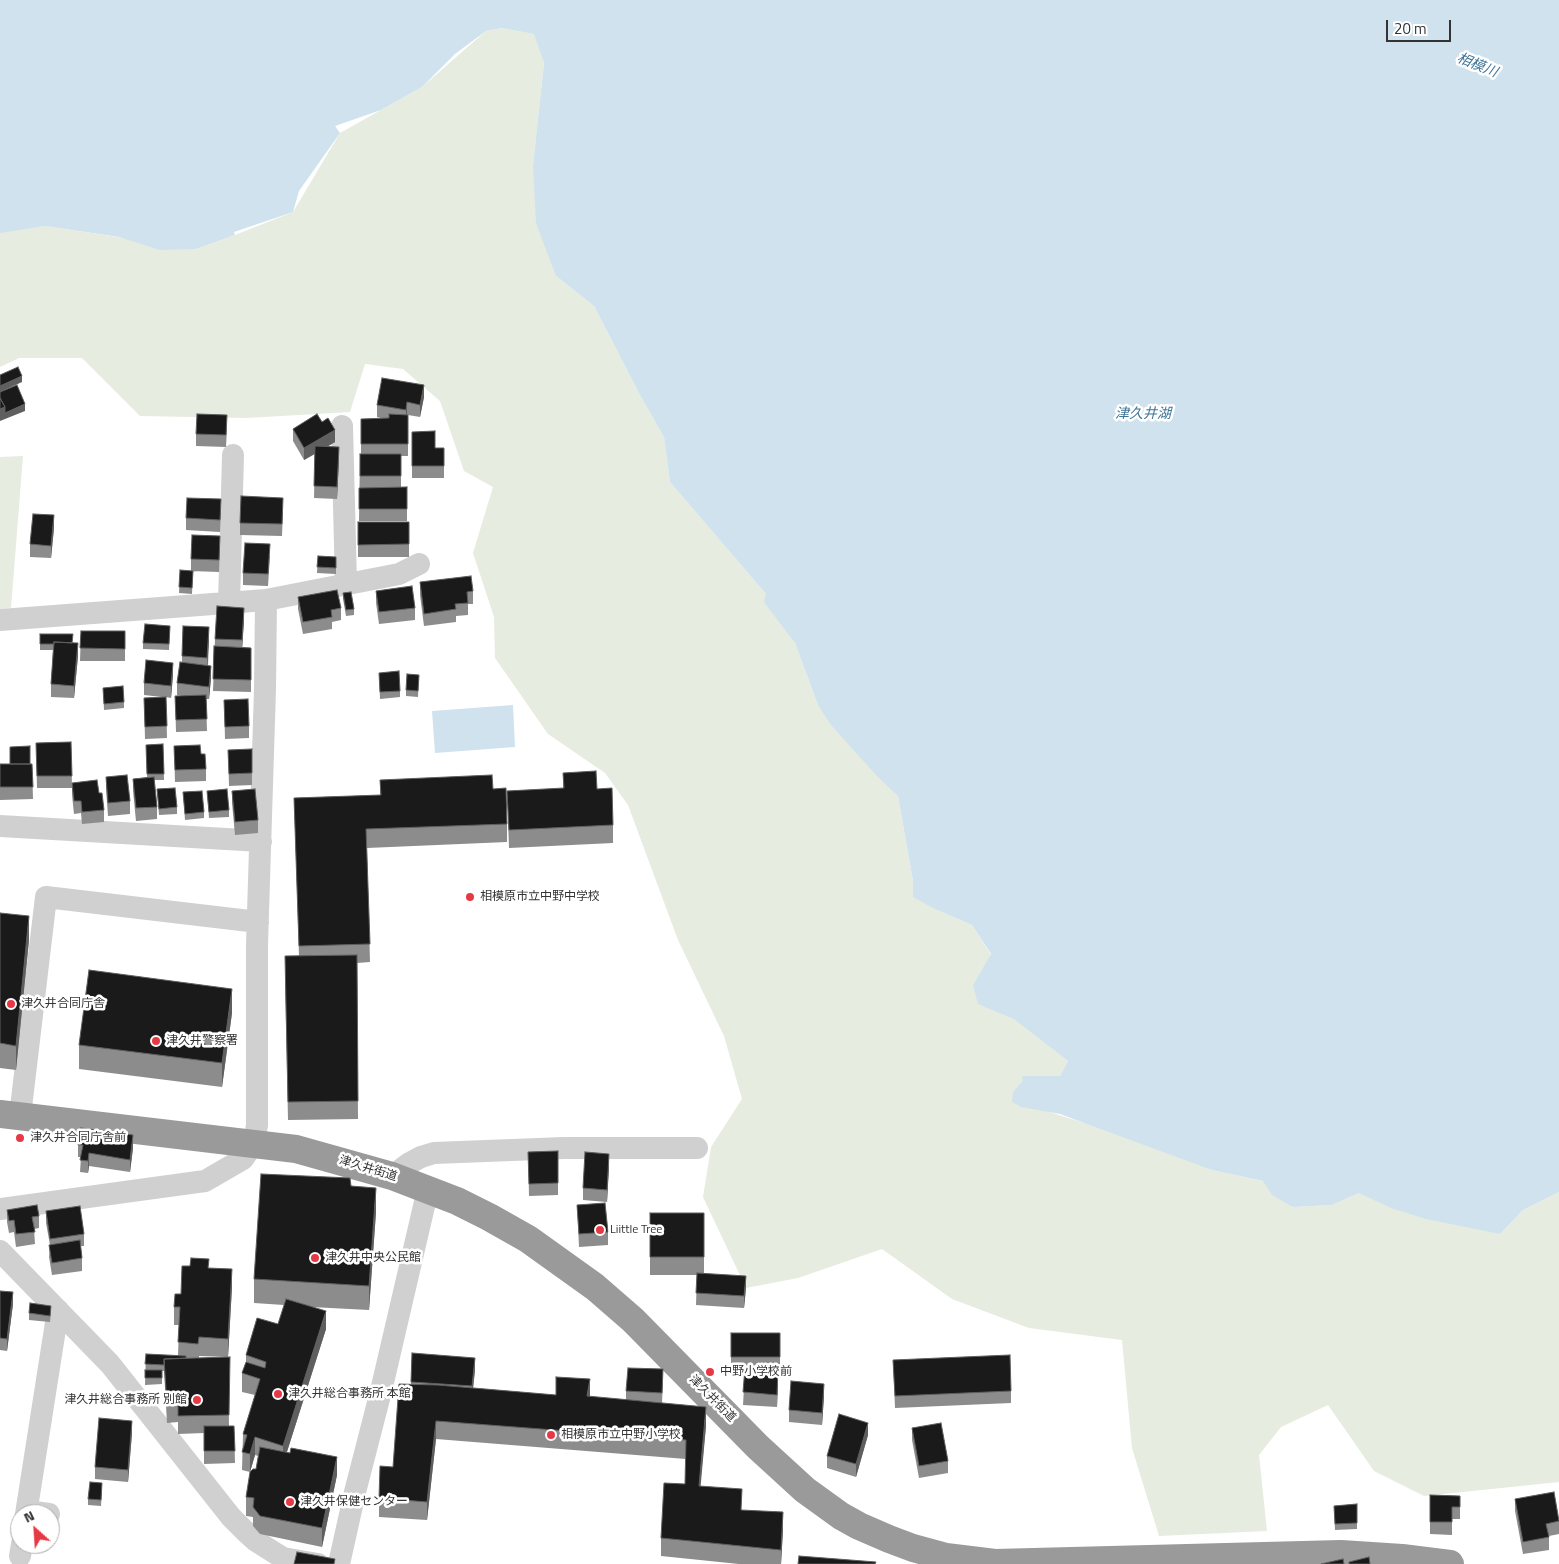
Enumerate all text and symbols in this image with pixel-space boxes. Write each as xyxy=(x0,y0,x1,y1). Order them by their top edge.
scale bar xyxy=(1389,10,1454,42)
text: 20 m xyxy=(1394,17,1427,40)
water label: 相模川 xyxy=(1454,50,1500,82)
water label: 津久井湖 xyxy=(1115,407,1171,423)
place label: 相模原市立中野中学校 xyxy=(480,890,600,904)
marker: 相模原市立中野中学校 xyxy=(464,891,476,903)
place label: 津久井合同庁舎 xyxy=(21,997,105,1011)
marker: 津久井合同庁舎 xyxy=(5,998,17,1010)
place label: 津久井警察署 xyxy=(166,1034,238,1048)
marker: 津久井警察署 xyxy=(150,1035,162,1047)
place label: 津久井合同庁舎前 xyxy=(30,1131,126,1145)
marker: 津久井合同庁舎前 xyxy=(14,1132,26,1144)
street label: 津久井街道 xyxy=(337,1153,399,1185)
place label: Liittle Tree xyxy=(610,1223,662,1237)
marker: Liittle Tree xyxy=(594,1224,606,1236)
place label: 津久井中央公民館 xyxy=(325,1251,421,1265)
marker: 津久井中央公民館 xyxy=(309,1252,321,1264)
place label: 中野小学校前 xyxy=(720,1365,792,1379)
marker: 中野小学校前 xyxy=(704,1366,716,1378)
street label: 津久井街道 xyxy=(686,1373,738,1425)
place label: 津久井総合事務所 本館 xyxy=(288,1387,411,1401)
marker: 津久井総合事務所 本館 xyxy=(272,1388,284,1400)
place label: 津久井総合事務所 別館 xyxy=(64,1393,187,1407)
marker: 津久井総合事務所 別館 xyxy=(191,1394,203,1406)
place label: 相模原市立中野小学校 xyxy=(561,1428,681,1442)
marker: 相模原市立中野小学校 xyxy=(545,1429,557,1441)
place label: 津久井保健センター xyxy=(300,1495,408,1509)
marker: 津久井保健センター xyxy=(284,1496,296,1508)
north arrow xyxy=(10,1504,60,1554)
text: N xyxy=(20,1504,38,1528)

